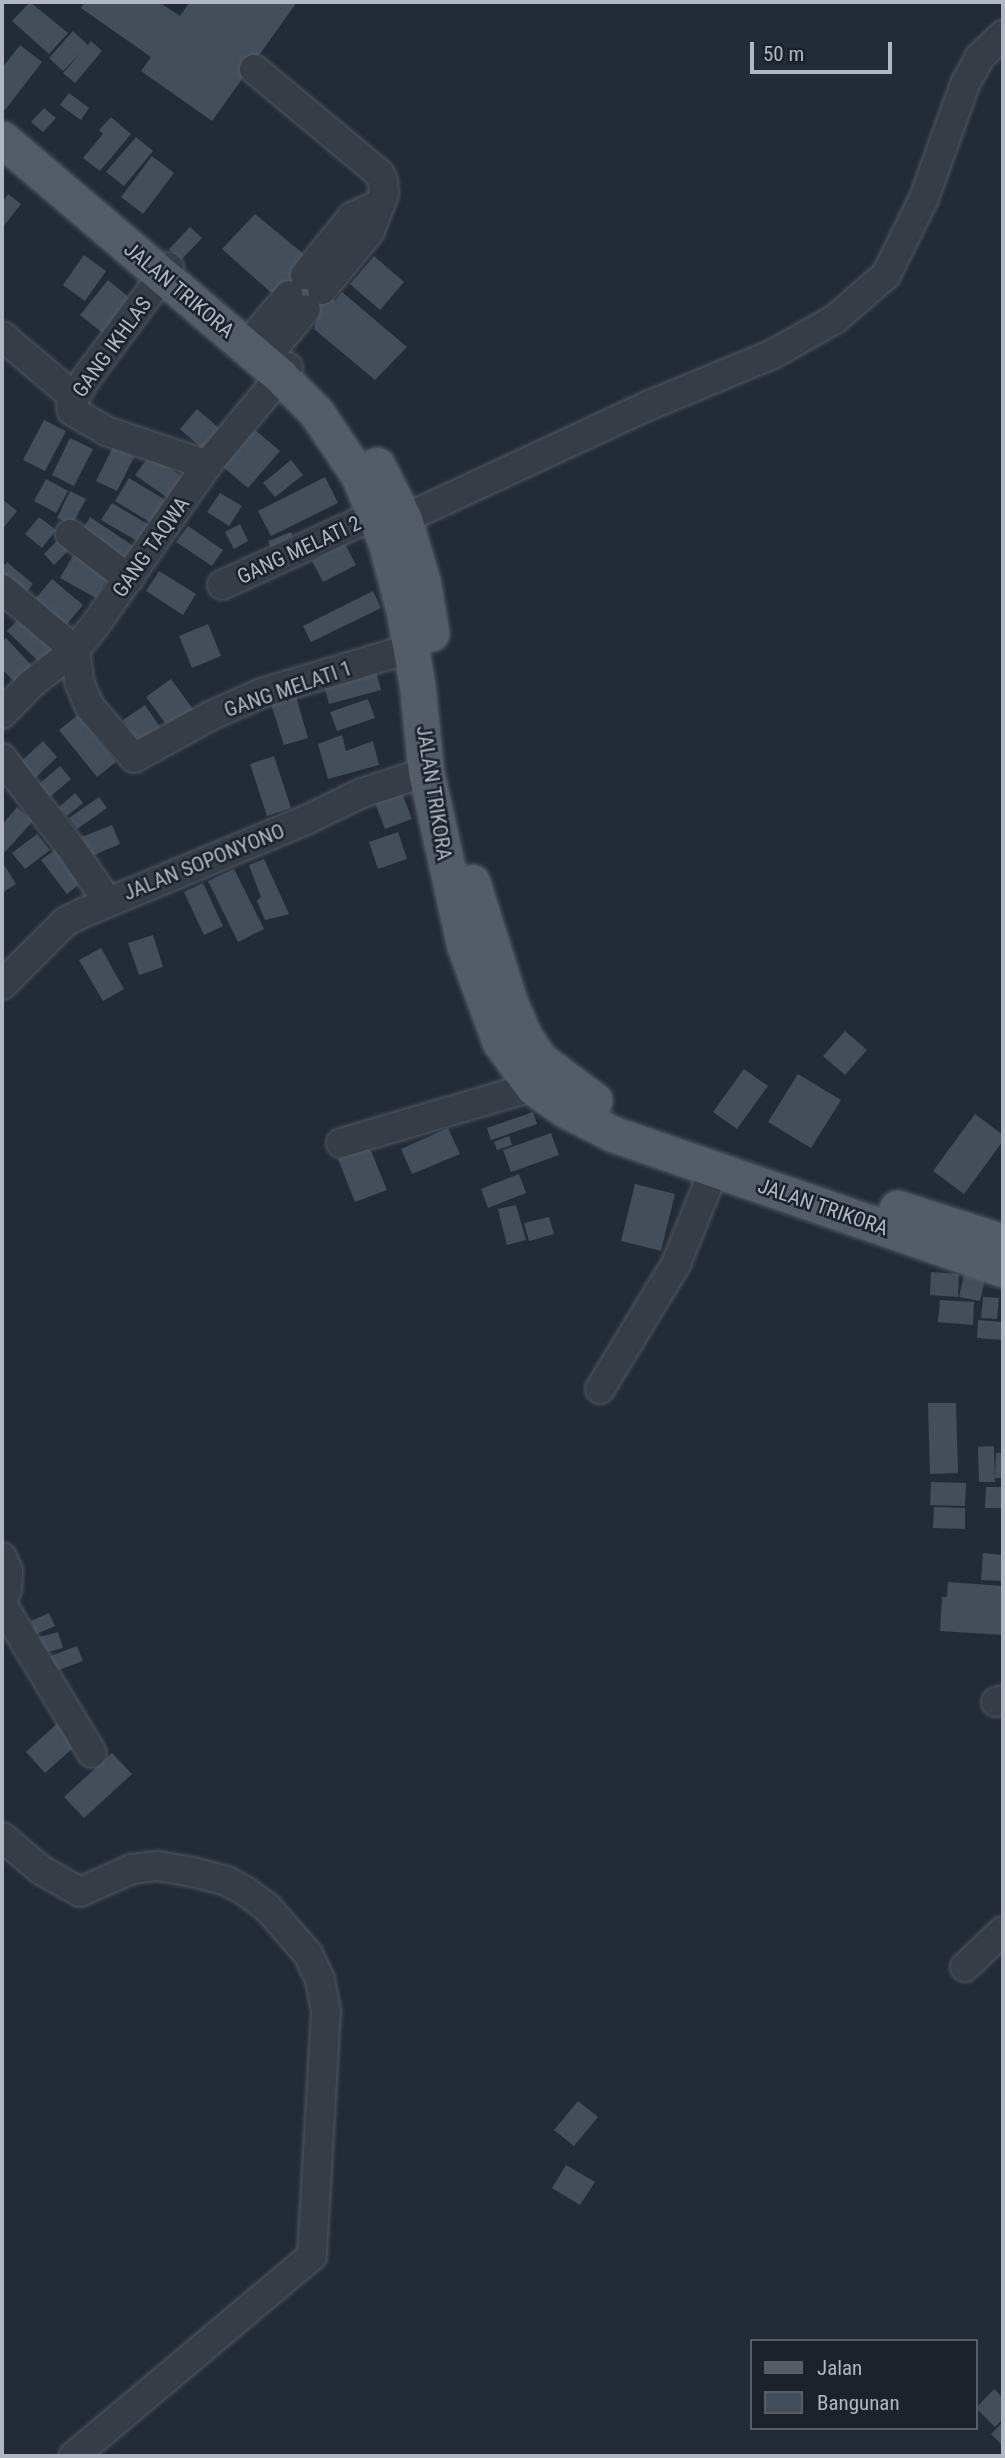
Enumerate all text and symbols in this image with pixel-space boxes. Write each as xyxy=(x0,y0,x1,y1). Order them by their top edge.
scale bar xyxy=(753,28,895,72)
text: 50 m xyxy=(763,42,804,66)
street label: JALAN TRIKORA xyxy=(119,236,239,344)
street label: GANG IKHLAS xyxy=(67,292,157,402)
street label: GANG TAQWA xyxy=(107,492,195,602)
street label: GANG MELATI 2 xyxy=(233,510,365,590)
street label: GANG MELATI 1 xyxy=(221,655,355,723)
street label: JALAN TRIKORA xyxy=(411,724,457,862)
street label: JALAN SOPONYONO xyxy=(120,818,288,906)
street label: JALAN TRIKORA xyxy=(754,1173,892,1241)
legend xyxy=(750,2339,977,2430)
text: Jalan xyxy=(817,2356,862,2380)
text: Bangunan xyxy=(817,2391,900,2415)

